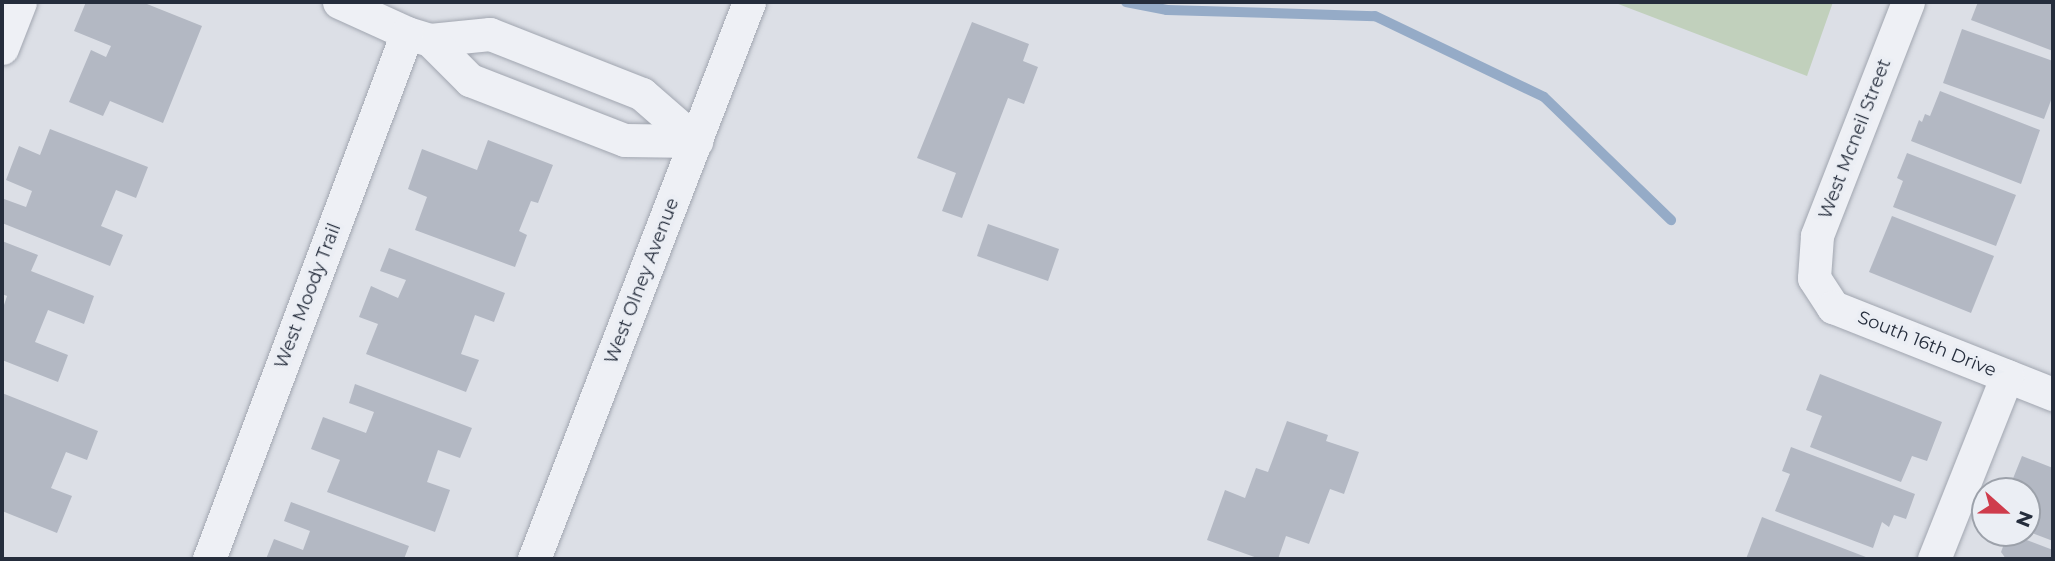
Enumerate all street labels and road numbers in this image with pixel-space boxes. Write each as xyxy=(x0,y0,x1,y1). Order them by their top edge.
street label: West Mcneil Street xyxy=(1814,56,1896,222)
street label: West Olney Avenue xyxy=(600,195,684,367)
street label: West Moody Trail xyxy=(270,220,346,372)
street label: South 16th Drive xyxy=(1855,306,1999,382)

